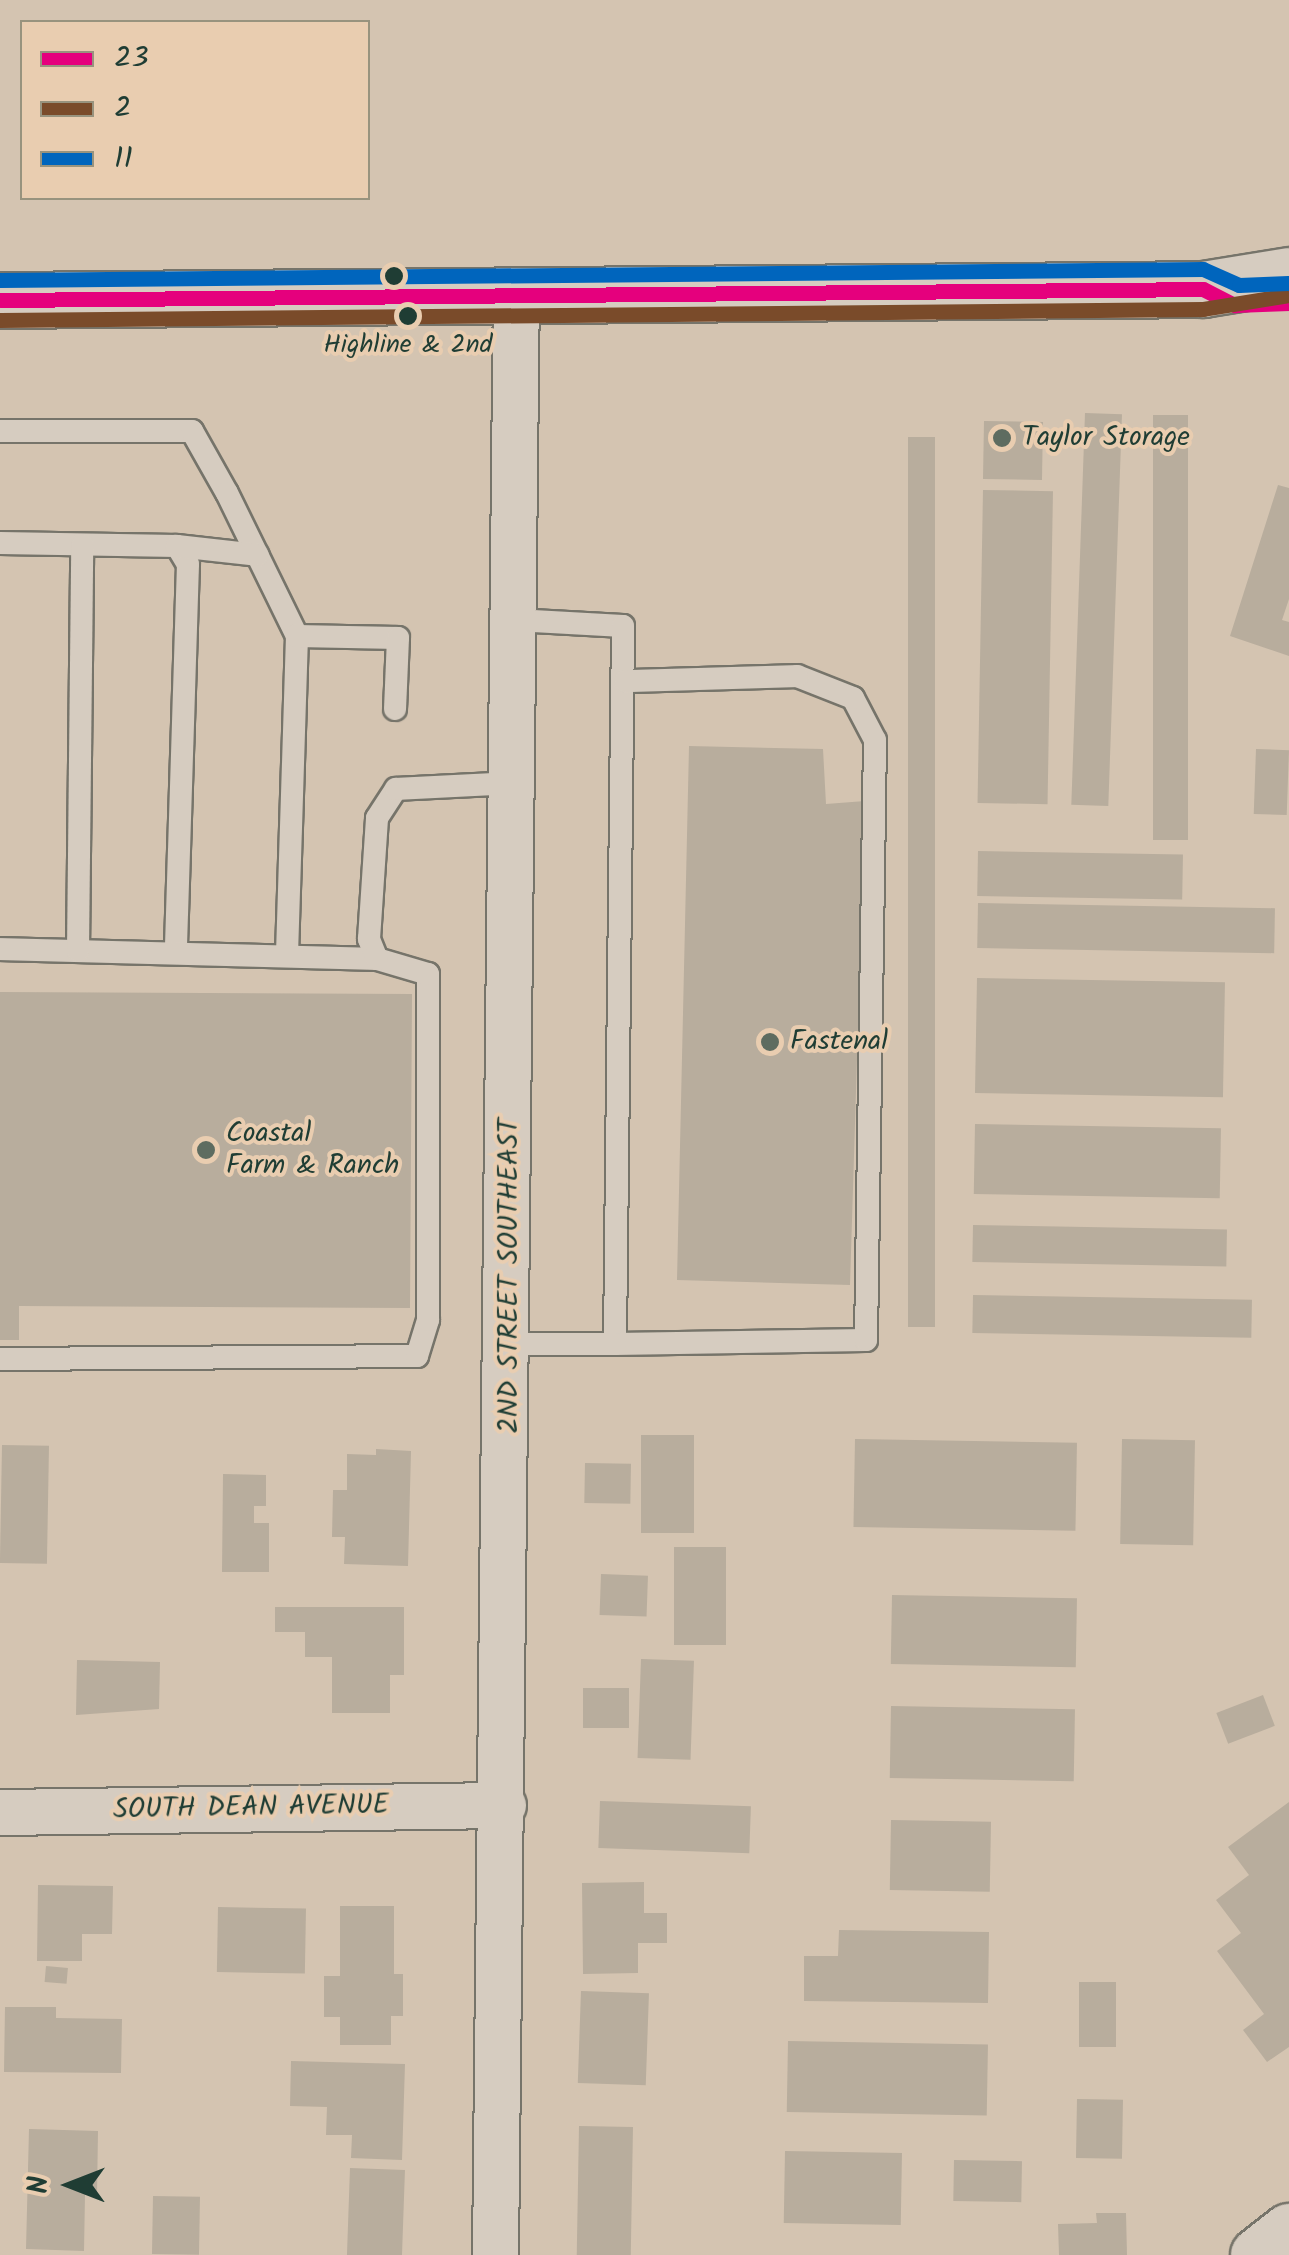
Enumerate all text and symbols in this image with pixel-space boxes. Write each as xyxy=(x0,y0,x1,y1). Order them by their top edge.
legend xyxy=(20,20,370,200)
text: 23 xyxy=(114,35,149,83)
text: 2 xyxy=(114,85,131,133)
text: 11 xyxy=(114,135,133,183)
unlabelled marker xyxy=(384,266,404,286)
marker: Highline & 2nd xyxy=(398,306,418,326)
place label: Highline & 2nd xyxy=(323,330,493,362)
place label: Taylor Storage xyxy=(1022,421,1190,455)
marker: Taylor Storage xyxy=(991,427,1013,449)
place label: Fastenal xyxy=(790,1025,888,1059)
marker: Fastenal xyxy=(759,1031,781,1053)
place label: Coastal Farm & Ranch xyxy=(226,1117,399,1183)
street label: 2ND STREET SOUTHEAST xyxy=(493,1118,527,1434)
marker: Coastal Farm & Ranch xyxy=(195,1139,217,1161)
street label: SOUTH DEAN AVENUE xyxy=(113,1789,389,1827)
north arrow xyxy=(20,2135,120,2235)
text: N xyxy=(17,2176,62,2194)

